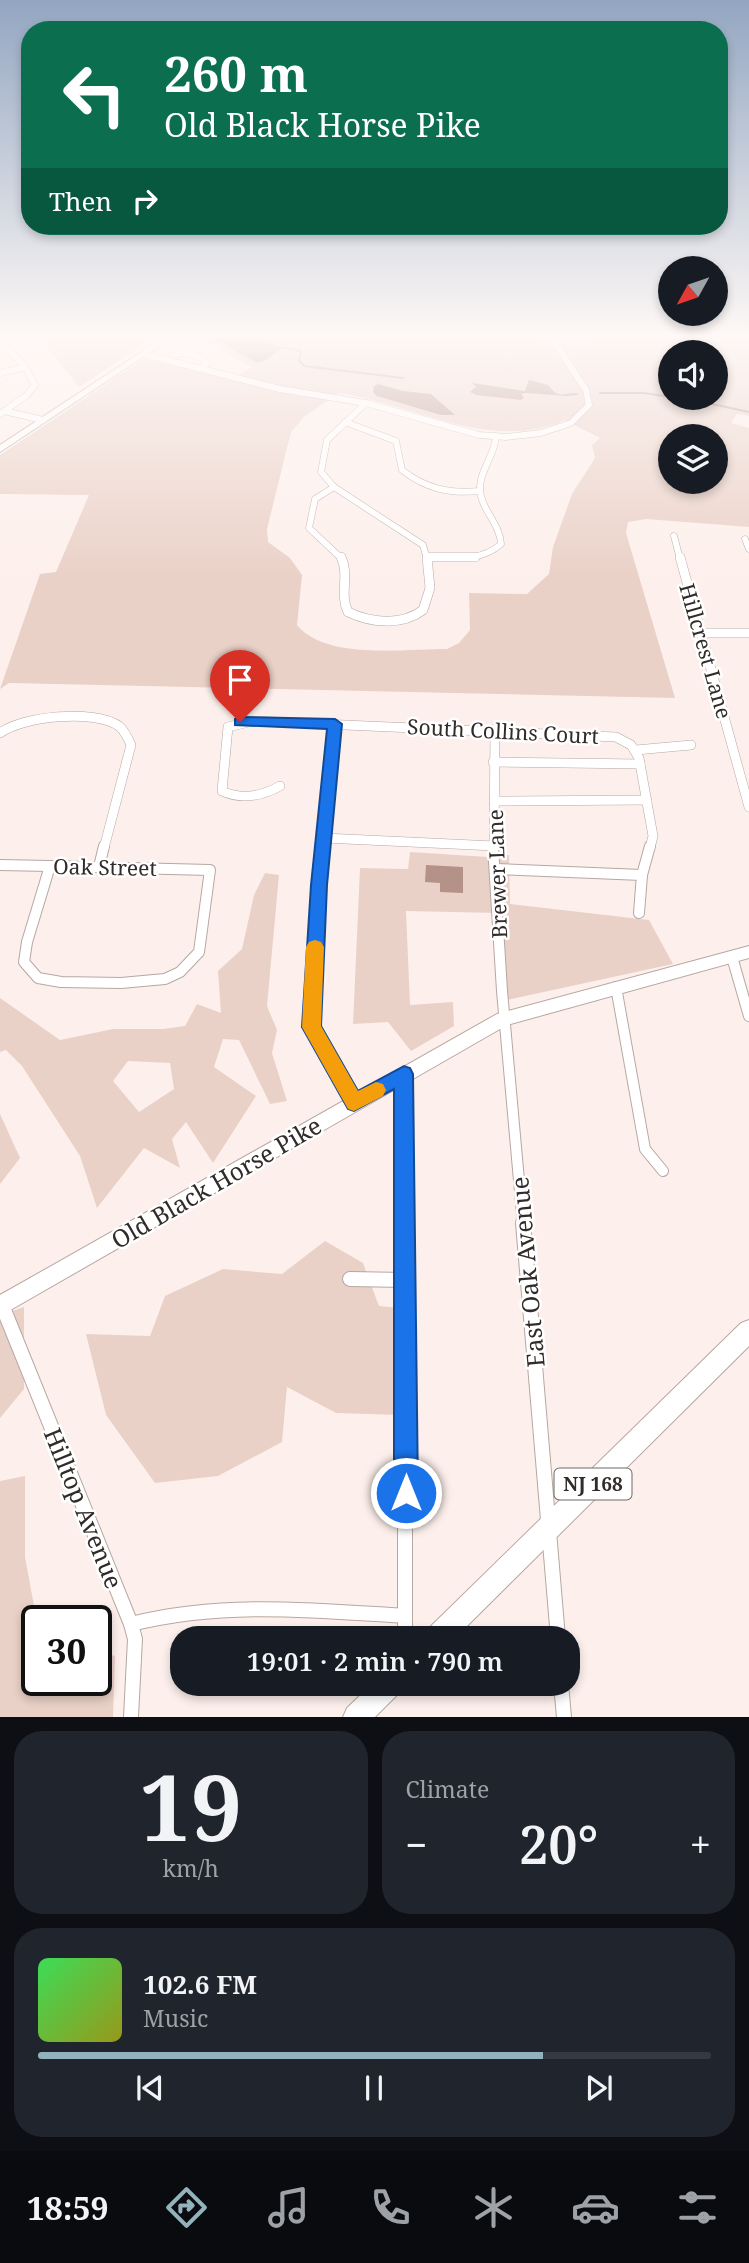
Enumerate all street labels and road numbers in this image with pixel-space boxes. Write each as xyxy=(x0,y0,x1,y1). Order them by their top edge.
street label: Hillcrest Lane xyxy=(673,580,739,722)
street label: South Collins Court xyxy=(406,712,600,750)
street label: Brewer Lane xyxy=(481,809,513,939)
street label: Oak Street xyxy=(53,852,157,882)
street label: Old Black Horse Pike xyxy=(105,1108,327,1256)
street label: East Oak Avenue xyxy=(502,1175,552,1369)
street label: Hilltop Avenue xyxy=(37,1423,131,1593)
road number: NJ 168 xyxy=(554,1468,632,1500)

